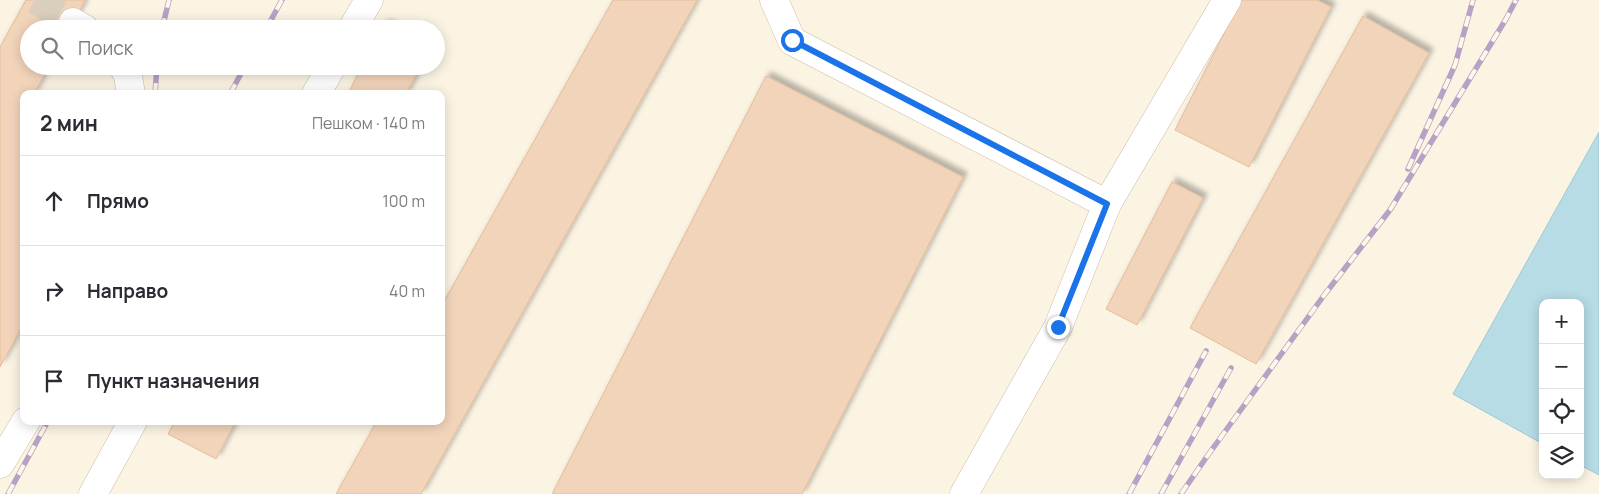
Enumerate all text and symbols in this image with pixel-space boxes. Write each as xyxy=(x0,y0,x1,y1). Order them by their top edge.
search box xyxy=(20,20,445,75)
route start xyxy=(781,29,804,52)
icon: search xyxy=(38,34,66,62)
text: Поиск xyxy=(78,35,133,61)
text: 2 мин xyxy=(40,109,98,137)
text: Пешком · 140 m xyxy=(312,112,425,134)
icon: ahead xyxy=(40,187,68,215)
text: Прямо xyxy=(87,188,149,214)
text: 100 m xyxy=(382,190,425,212)
icon: right xyxy=(40,277,68,305)
text: Направо xyxy=(87,278,168,304)
text: 40 m xyxy=(389,280,425,302)
map controls xyxy=(1539,299,1584,479)
button: + xyxy=(1539,299,1584,344)
route end xyxy=(1047,316,1070,339)
button: − xyxy=(1539,344,1584,389)
icon: arrive xyxy=(40,367,68,395)
text: Пункт назначения xyxy=(87,368,260,394)
button: locate xyxy=(1539,389,1584,434)
button: layers xyxy=(1539,434,1584,479)

